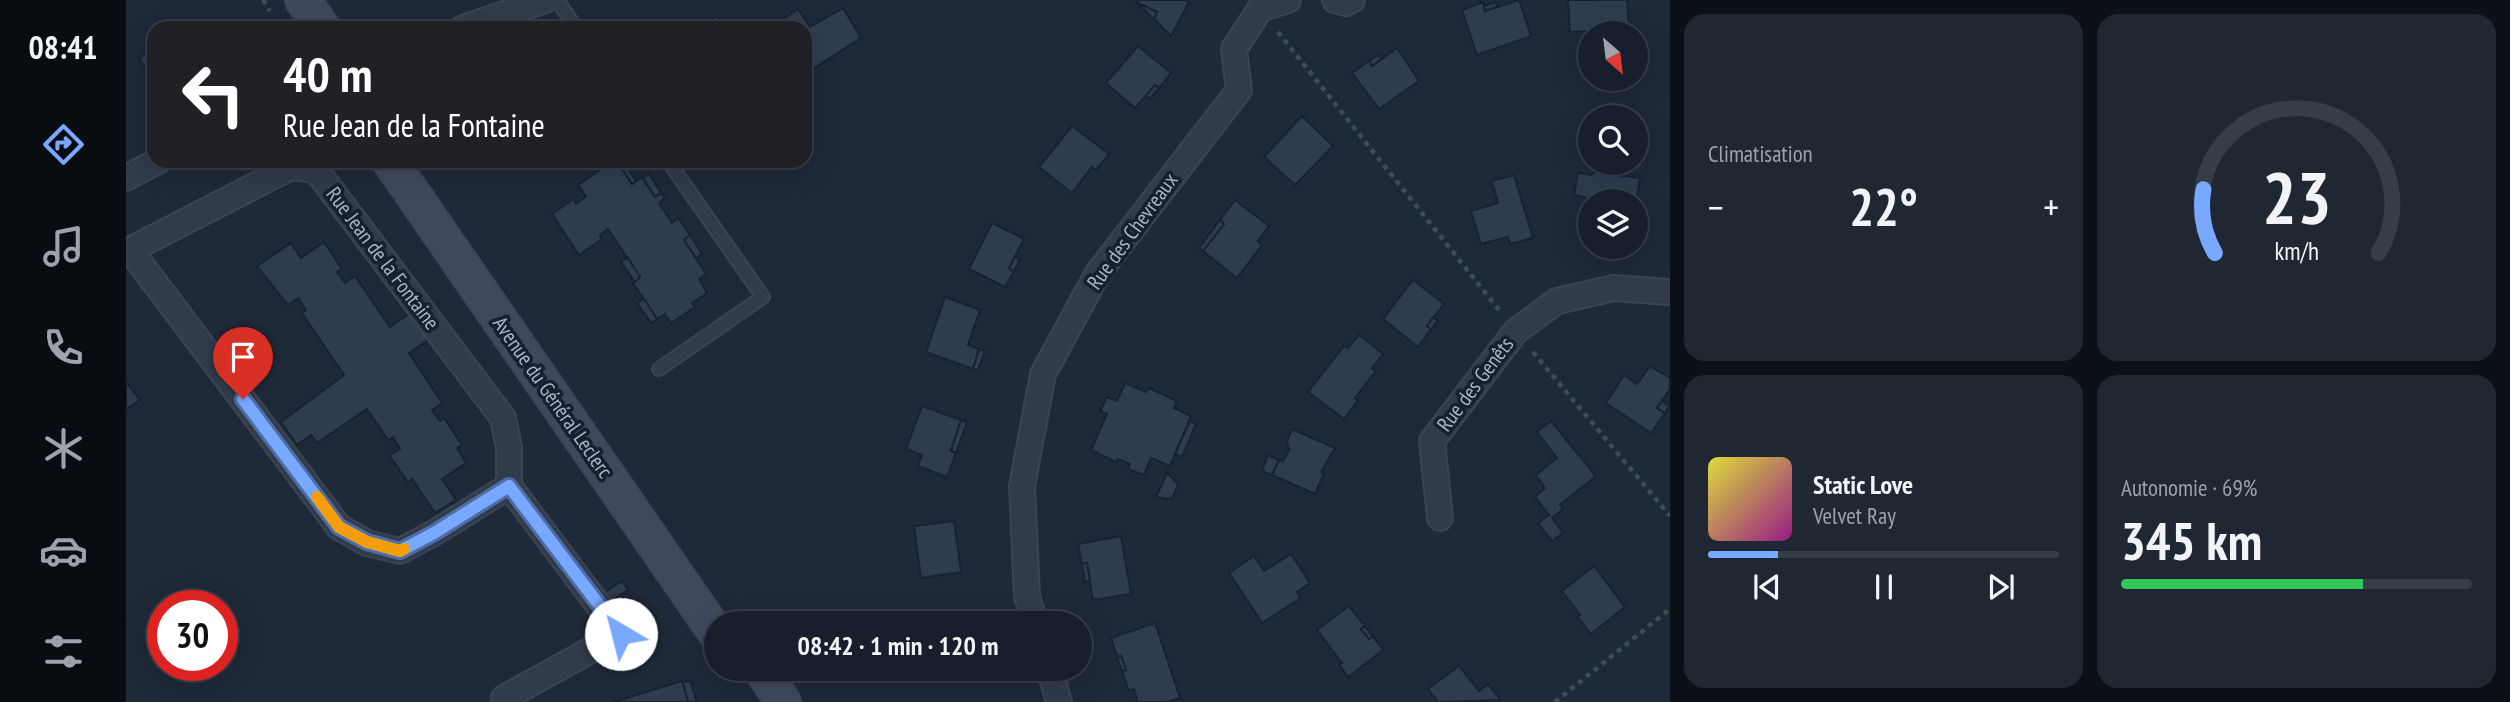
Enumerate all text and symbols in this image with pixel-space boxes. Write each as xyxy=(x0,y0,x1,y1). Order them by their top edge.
north arrow xyxy=(1578,21,1648,91)
map controls xyxy=(1578,21,1648,259)
text: 08:41 xyxy=(28,26,98,68)
text: 40 m xyxy=(283,42,372,106)
icon: left xyxy=(168,49,259,140)
text: Rue Jean de la Fontaine xyxy=(283,104,545,146)
button: search xyxy=(1578,105,1648,175)
icon: directions xyxy=(39,120,88,169)
text: Climatisation xyxy=(1708,139,1813,168)
text: 23 xyxy=(2262,150,2331,244)
street label: Rue des Chevreaux xyxy=(1081,167,1184,295)
text: 22° xyxy=(1849,173,1918,240)
street label: Rue Jean de la Fontaine xyxy=(321,181,445,335)
text: − xyxy=(1708,182,1724,231)
text: + xyxy=(2043,182,2059,231)
button: layers xyxy=(1578,189,1648,259)
icon: music xyxy=(39,222,88,271)
text: km/h xyxy=(2274,235,2319,267)
street label: Avenue du Général Leclerc xyxy=(487,311,619,483)
icon: phone xyxy=(39,323,88,372)
pin xyxy=(213,327,273,399)
street label: Rue des Genêts xyxy=(1431,331,1519,437)
icon: arrive xyxy=(224,338,262,376)
icon: climate xyxy=(39,424,88,473)
text: Static Love xyxy=(1813,468,1913,501)
text: Autonomie · 69% xyxy=(2121,473,2257,502)
text: Velvet Ray xyxy=(1813,501,1896,530)
text: 345 km xyxy=(2121,507,2262,574)
icon: car xyxy=(39,526,88,575)
icon: previous xyxy=(1748,568,1786,606)
icon: pause xyxy=(1865,568,1903,606)
icon: next xyxy=(1982,568,2020,606)
speed limit sign: 30 xyxy=(147,590,238,681)
position arrow xyxy=(584,597,658,671)
icon: filters xyxy=(39,627,88,676)
text: 08:42 · 1 min · 120 m xyxy=(798,629,998,662)

